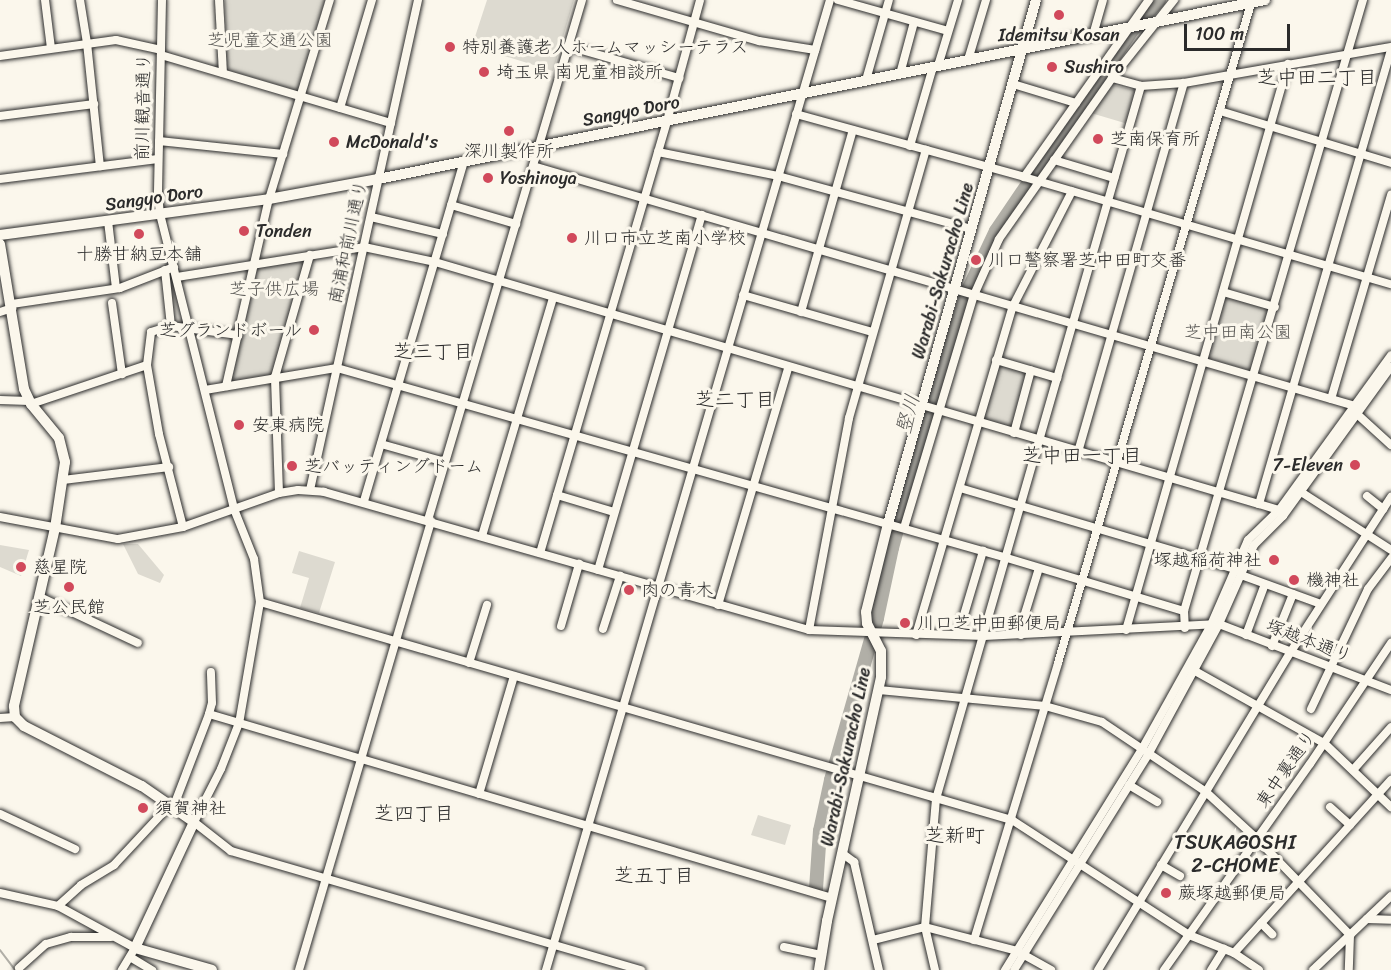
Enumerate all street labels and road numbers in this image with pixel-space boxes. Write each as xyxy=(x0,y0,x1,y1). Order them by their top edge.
street label: 前川観音通り xyxy=(131,53,155,161)
street label: Sangyo Doro xyxy=(581,91,681,131)
street label: 南浦和前川通り xyxy=(324,178,372,306)
street label: Sangyo Doro xyxy=(104,180,204,216)
street label: Warabi-Sakuracho Line xyxy=(907,180,979,362)
street label: 塚越本通り xyxy=(1263,615,1355,667)
street label: Warabi-Sakuracho Line xyxy=(816,665,876,849)
street label: 東中裏通り xyxy=(1251,726,1321,812)

